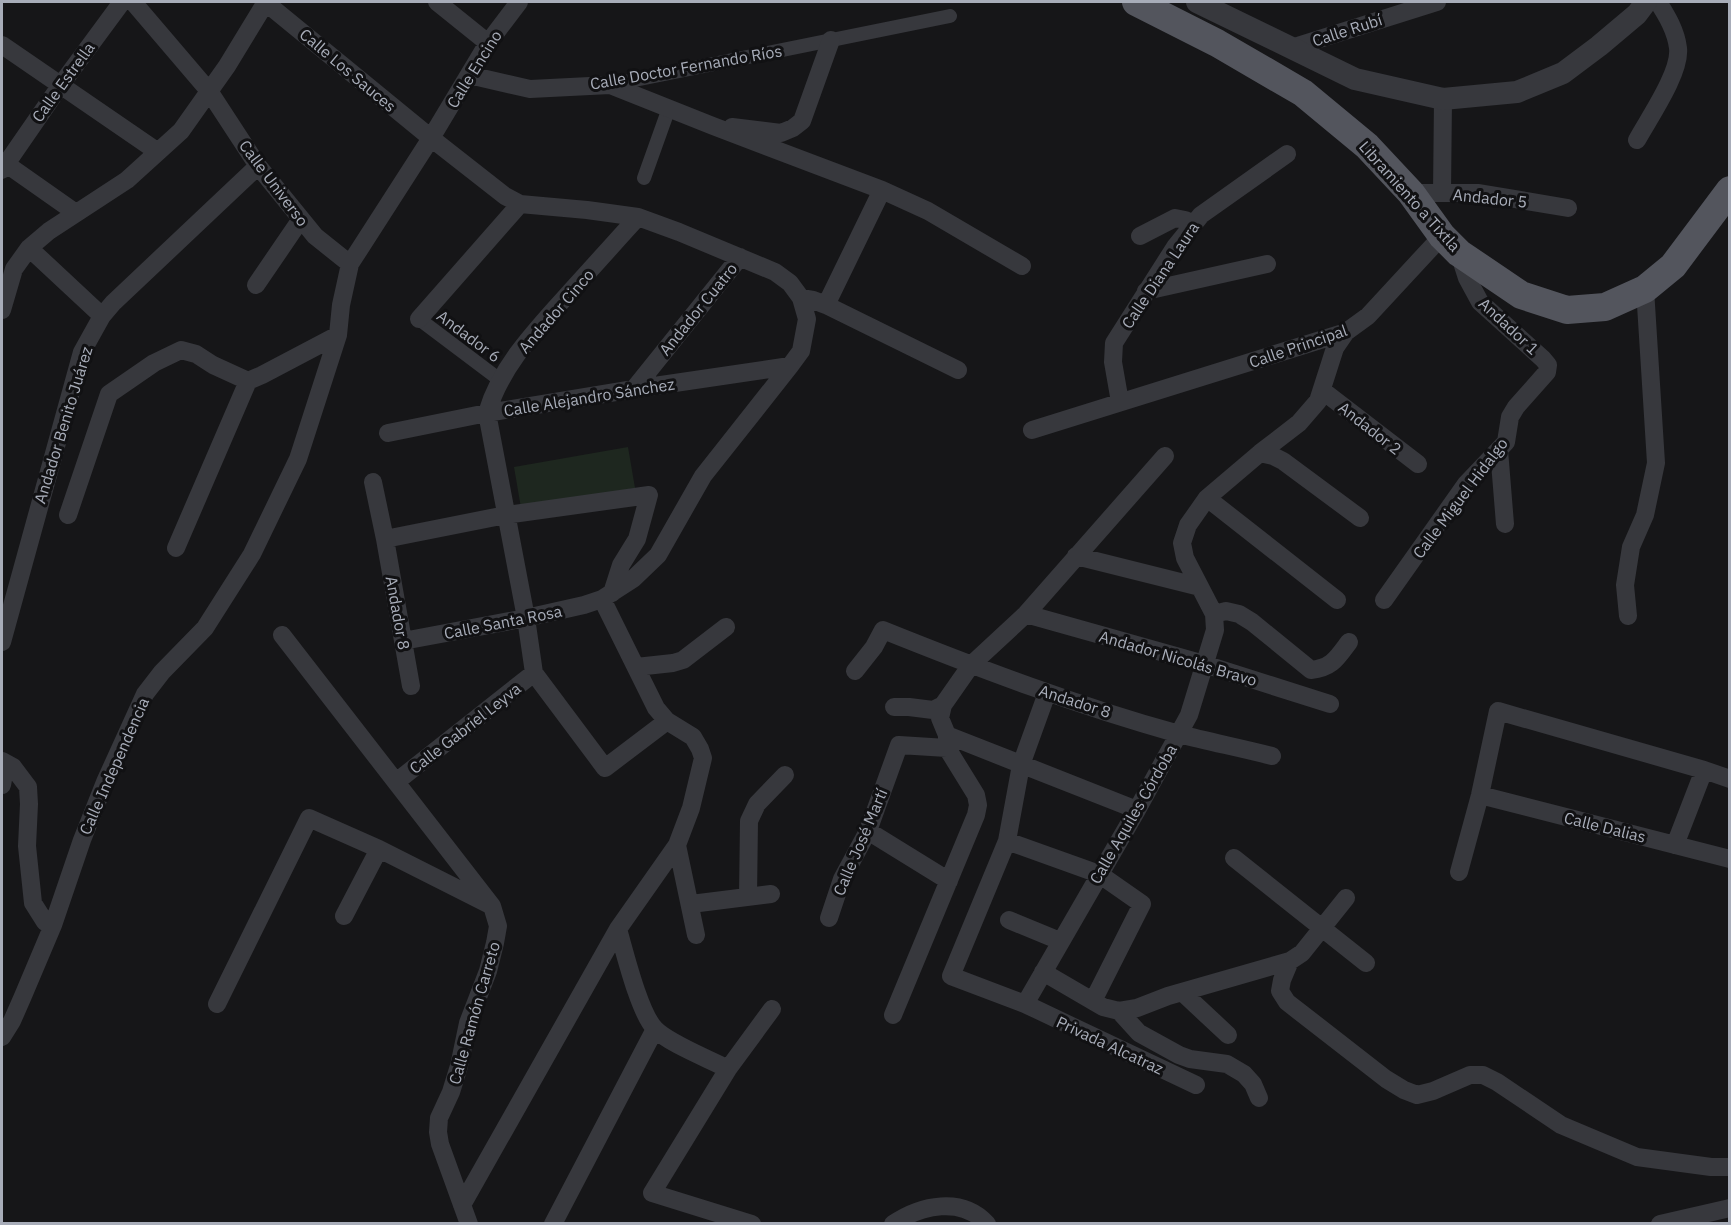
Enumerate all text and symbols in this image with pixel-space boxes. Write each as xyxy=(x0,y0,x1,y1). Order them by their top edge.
street label: Calle Rubí xyxy=(1310,9,1384,51)
street label: Calle Los Sauces xyxy=(296,24,400,116)
street label: Calle Encino xyxy=(442,26,506,112)
street label: Calle Estrella xyxy=(27,38,99,126)
street label: Calle Doctor Fernando Ríos xyxy=(588,40,784,94)
street label: Calle Universo xyxy=(235,136,313,230)
street label: Libramiento a Tixtla xyxy=(1355,137,1465,256)
street label: Andador 5 xyxy=(1452,184,1528,212)
street label: Calle Diana Laura xyxy=(1117,217,1203,332)
street label: Andador Cuatro xyxy=(655,259,741,359)
street label: Andador Cinco xyxy=(514,265,598,357)
street label: Andador 1 xyxy=(1475,293,1543,359)
street label: Andador 6 xyxy=(433,306,505,366)
street label: Calle Principal xyxy=(1246,320,1350,372)
street label: Andador Benito Juárez xyxy=(30,344,96,506)
street label: Calle Alejandro Sánchez xyxy=(502,374,676,420)
street label: Andador 2 xyxy=(1334,397,1406,459)
street label: Calle Miguel Hidalgo xyxy=(1408,434,1512,562)
street label: Andador 8 xyxy=(382,575,414,651)
street label: Calle Santa Rosa xyxy=(442,601,564,643)
street label: Andador Nicolás Bravo xyxy=(1097,626,1259,690)
street label: Calle Gabriel Leyva xyxy=(405,678,525,778)
street label: Andador 8 xyxy=(1036,680,1114,722)
street label: Calle Independencia xyxy=(75,694,153,838)
street label: Calle Aquiles Córdoba xyxy=(1085,740,1181,887)
street label: Calle José Martí xyxy=(828,786,892,898)
street label: Calle Dalias xyxy=(1562,807,1648,847)
street label: Calle Ramón Carreto xyxy=(444,939,504,1087)
street label: Privada Alcatraz xyxy=(1053,1011,1167,1079)

